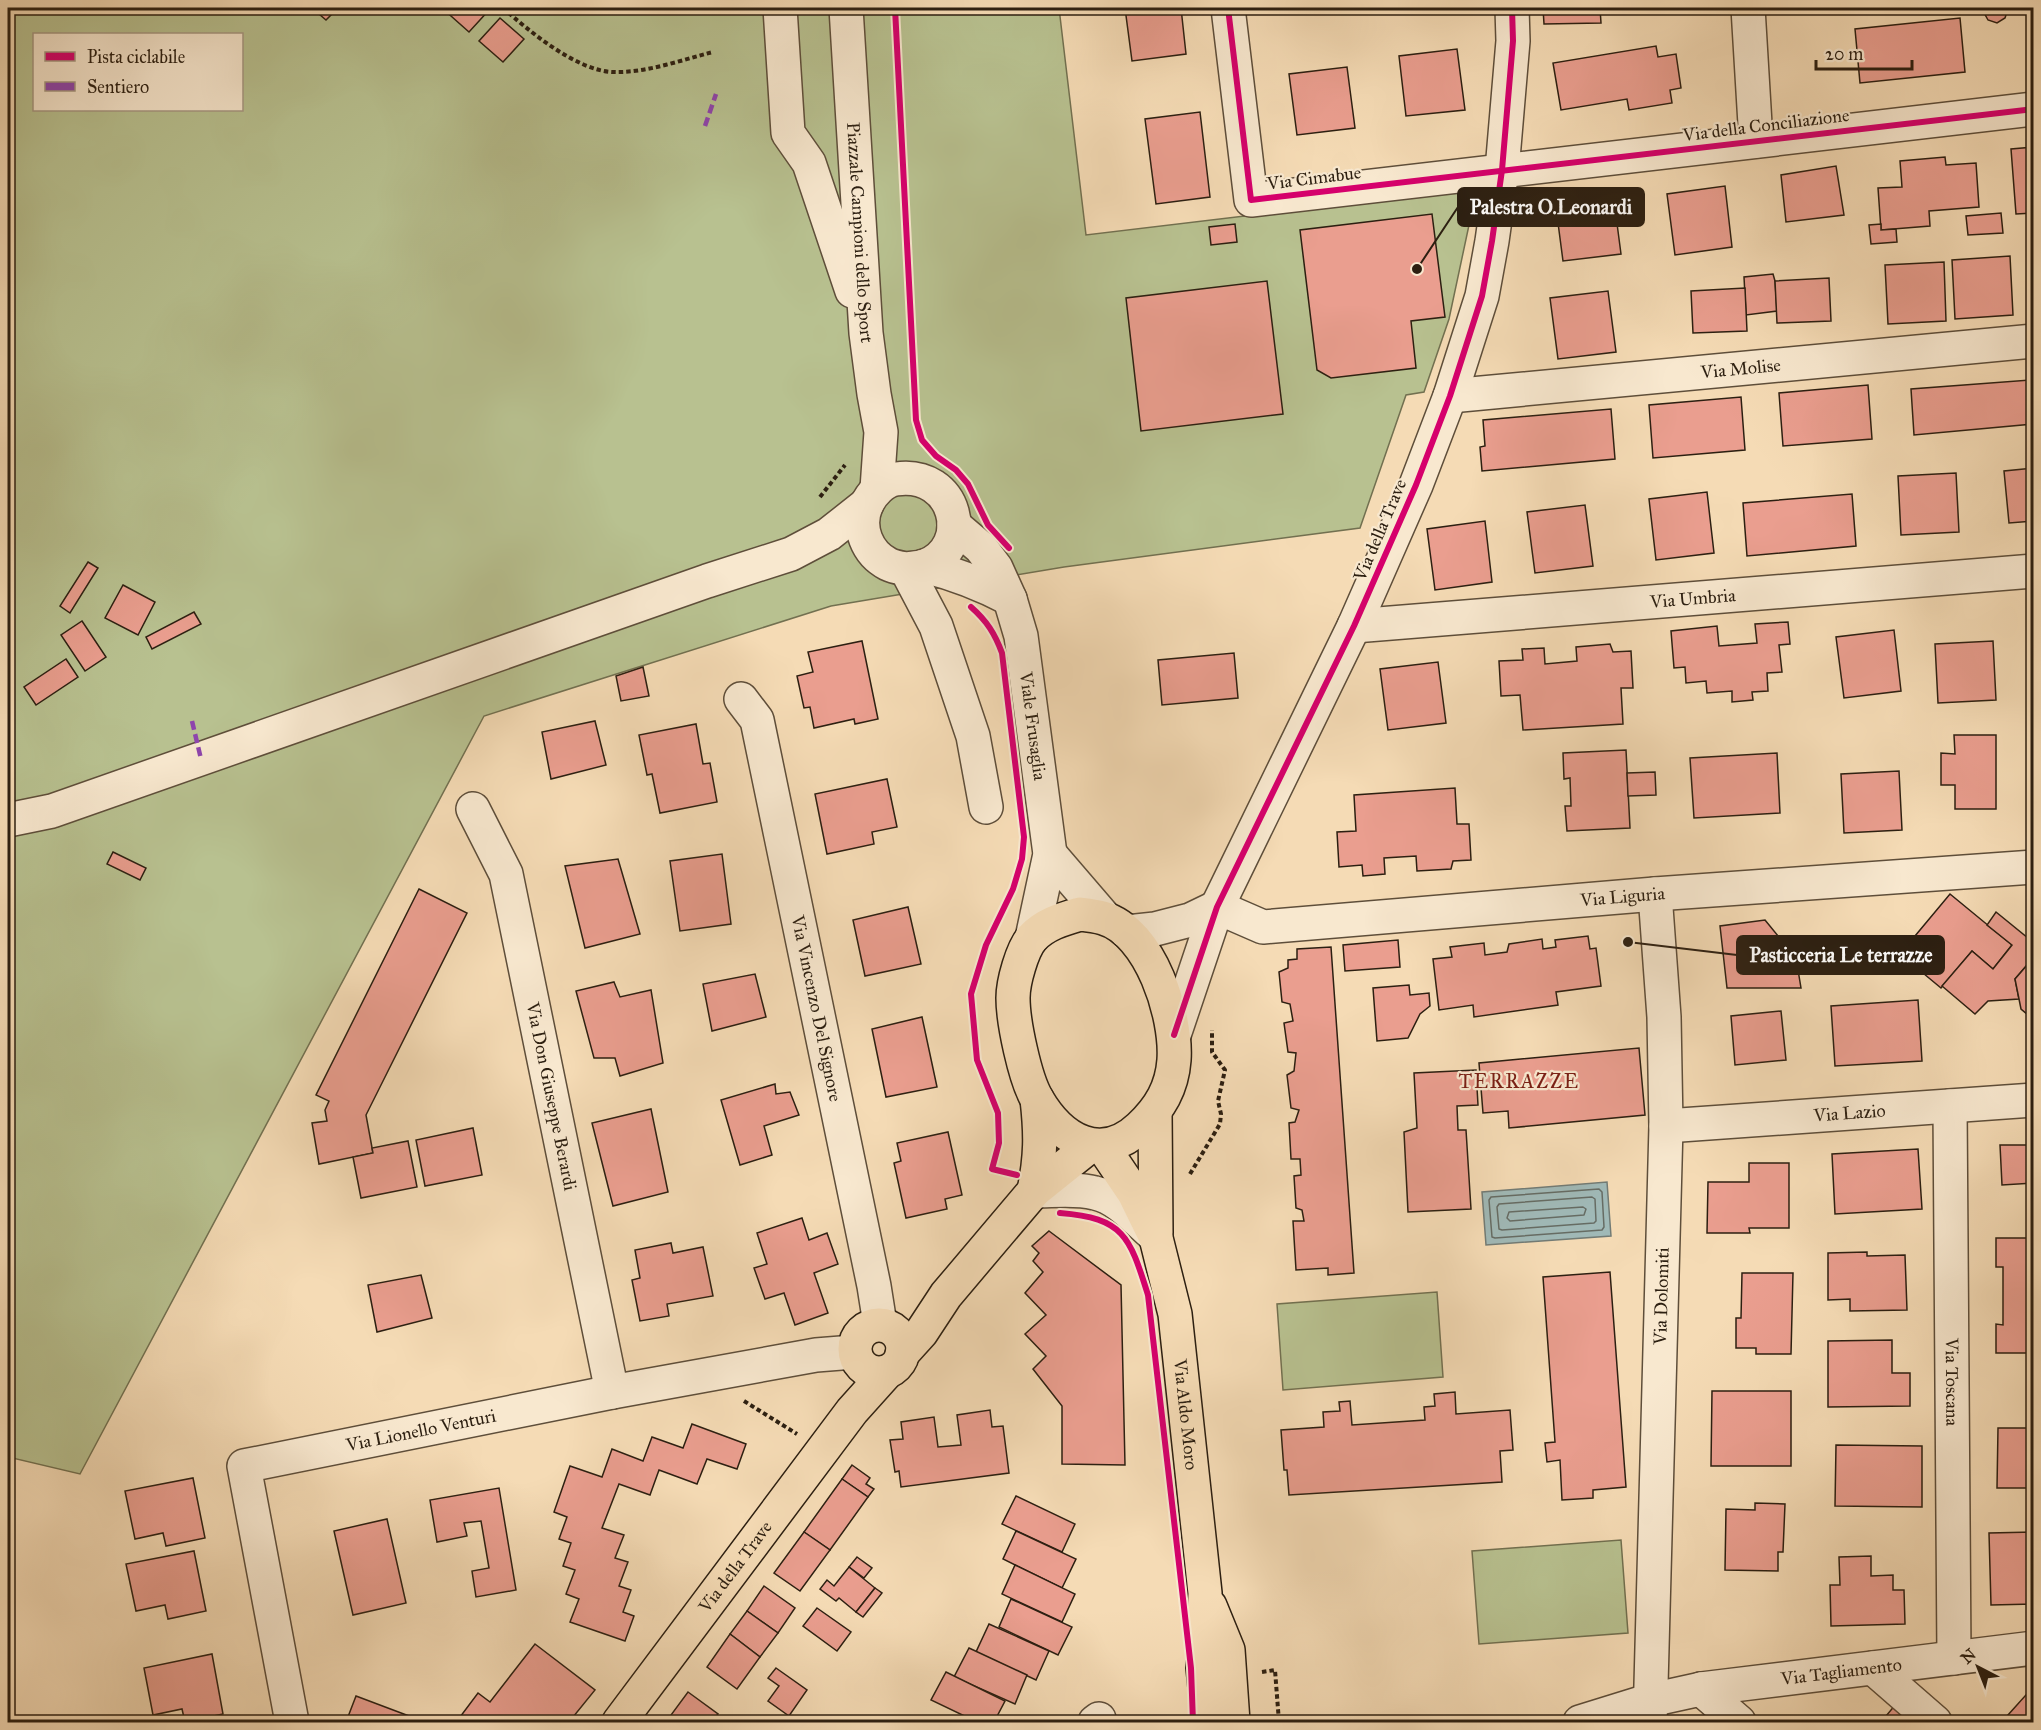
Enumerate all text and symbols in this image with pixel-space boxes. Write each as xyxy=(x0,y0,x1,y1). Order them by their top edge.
legend xyxy=(33,33,243,111)
scale bar xyxy=(1816,33,1912,71)
text: 20 m xyxy=(1825,43,1863,65)
text: Pista ciclabile xyxy=(87,46,185,68)
text: Sentiero xyxy=(87,76,149,98)
street label: Via della Conciliazione xyxy=(1681,104,1850,146)
street label: Piazzale Campioni dello Sport xyxy=(842,122,878,345)
street label: Via Cimabue xyxy=(1265,161,1362,195)
callout: Palestra O.Leonardi xyxy=(1458,188,1644,226)
text: Palestra O.Leonardi xyxy=(1470,195,1633,219)
street label: Via Molise xyxy=(1699,354,1782,383)
street label: Via della Trave xyxy=(1348,476,1411,585)
street label: Via Umbria xyxy=(1648,584,1737,613)
street label: Viale Frusaglia xyxy=(1015,670,1051,782)
street label: Via Liguria xyxy=(1578,882,1666,911)
street label: Via Vincenzo Del Signore xyxy=(786,912,847,1104)
callout: Pasticceria Le terrazze xyxy=(1737,936,1944,974)
text: Pasticceria Le terrazze xyxy=(1749,943,1933,967)
street label: Via Don Giuseppe Berardi xyxy=(521,999,582,1193)
district label: TERRAZZE xyxy=(1459,1069,1579,1093)
street label: Via Lazio xyxy=(1812,1100,1886,1127)
street label: Via Dolomiti xyxy=(1649,1247,1674,1346)
street label: Via Toscana xyxy=(1941,1337,1963,1427)
street label: Via Aldo Moro xyxy=(1169,1357,1203,1471)
street label: Via Lionello Venturi xyxy=(343,1405,498,1456)
street label: Via della Trave xyxy=(693,1517,777,1618)
north arrow xyxy=(1948,1637,2008,1697)
text: N xyxy=(1957,1644,1980,1668)
street label: Via Tagliamento xyxy=(1779,1653,1903,1690)

